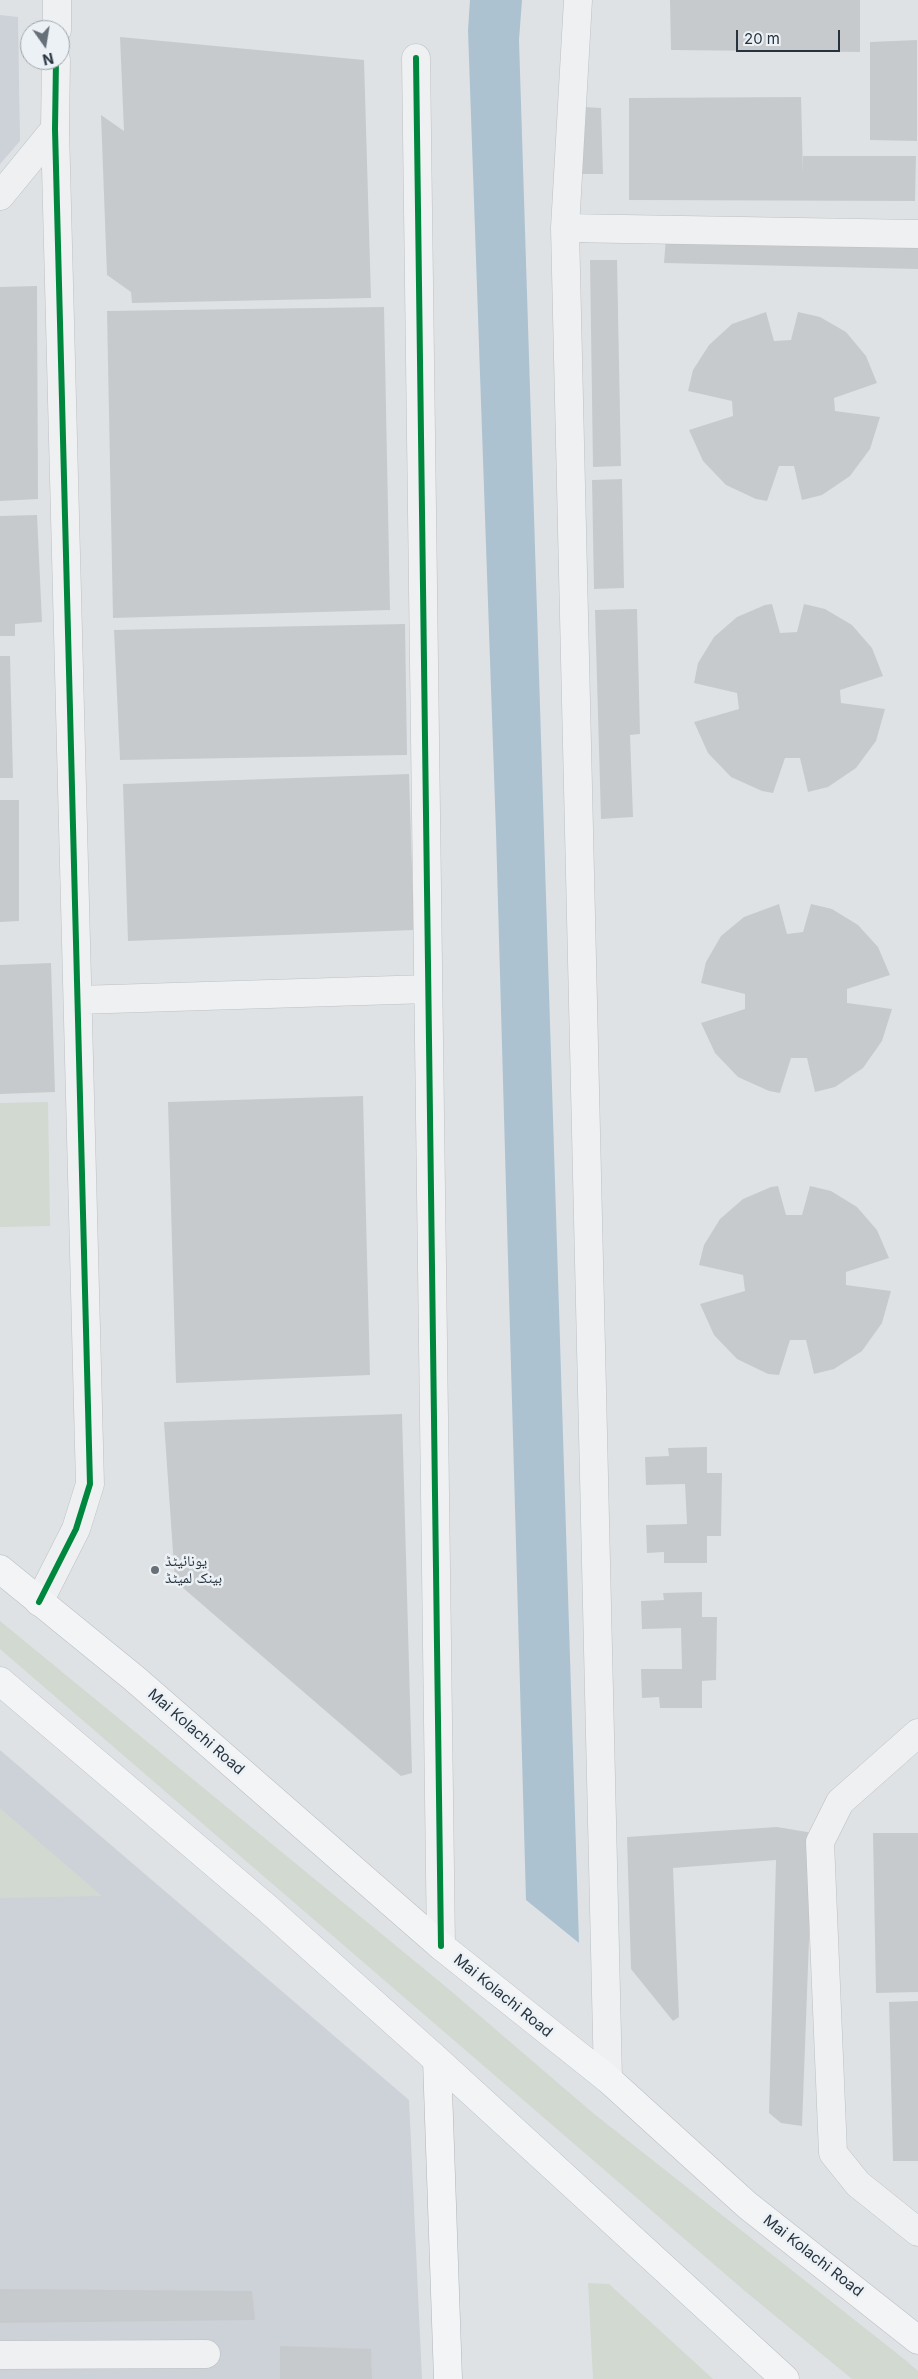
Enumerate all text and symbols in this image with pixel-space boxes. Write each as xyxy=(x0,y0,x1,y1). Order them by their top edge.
north arrow xyxy=(20,20,70,70)
scale bar xyxy=(738,20,842,52)
text: 20 m xyxy=(744,29,780,48)
text: N xyxy=(41,50,55,69)
place label: یونائیٹڈ بینک لمیٹڈ xyxy=(165,1552,222,1587)
marker: یونائیٹڈ بینک لمیٹڈ xyxy=(149,1564,161,1576)
street label: Mai Kolachi Road xyxy=(144,1685,248,1779)
street label: Mai Kolachi Road xyxy=(450,1951,556,2041)
street label: Mai Kolachi Road xyxy=(759,2211,867,2301)

